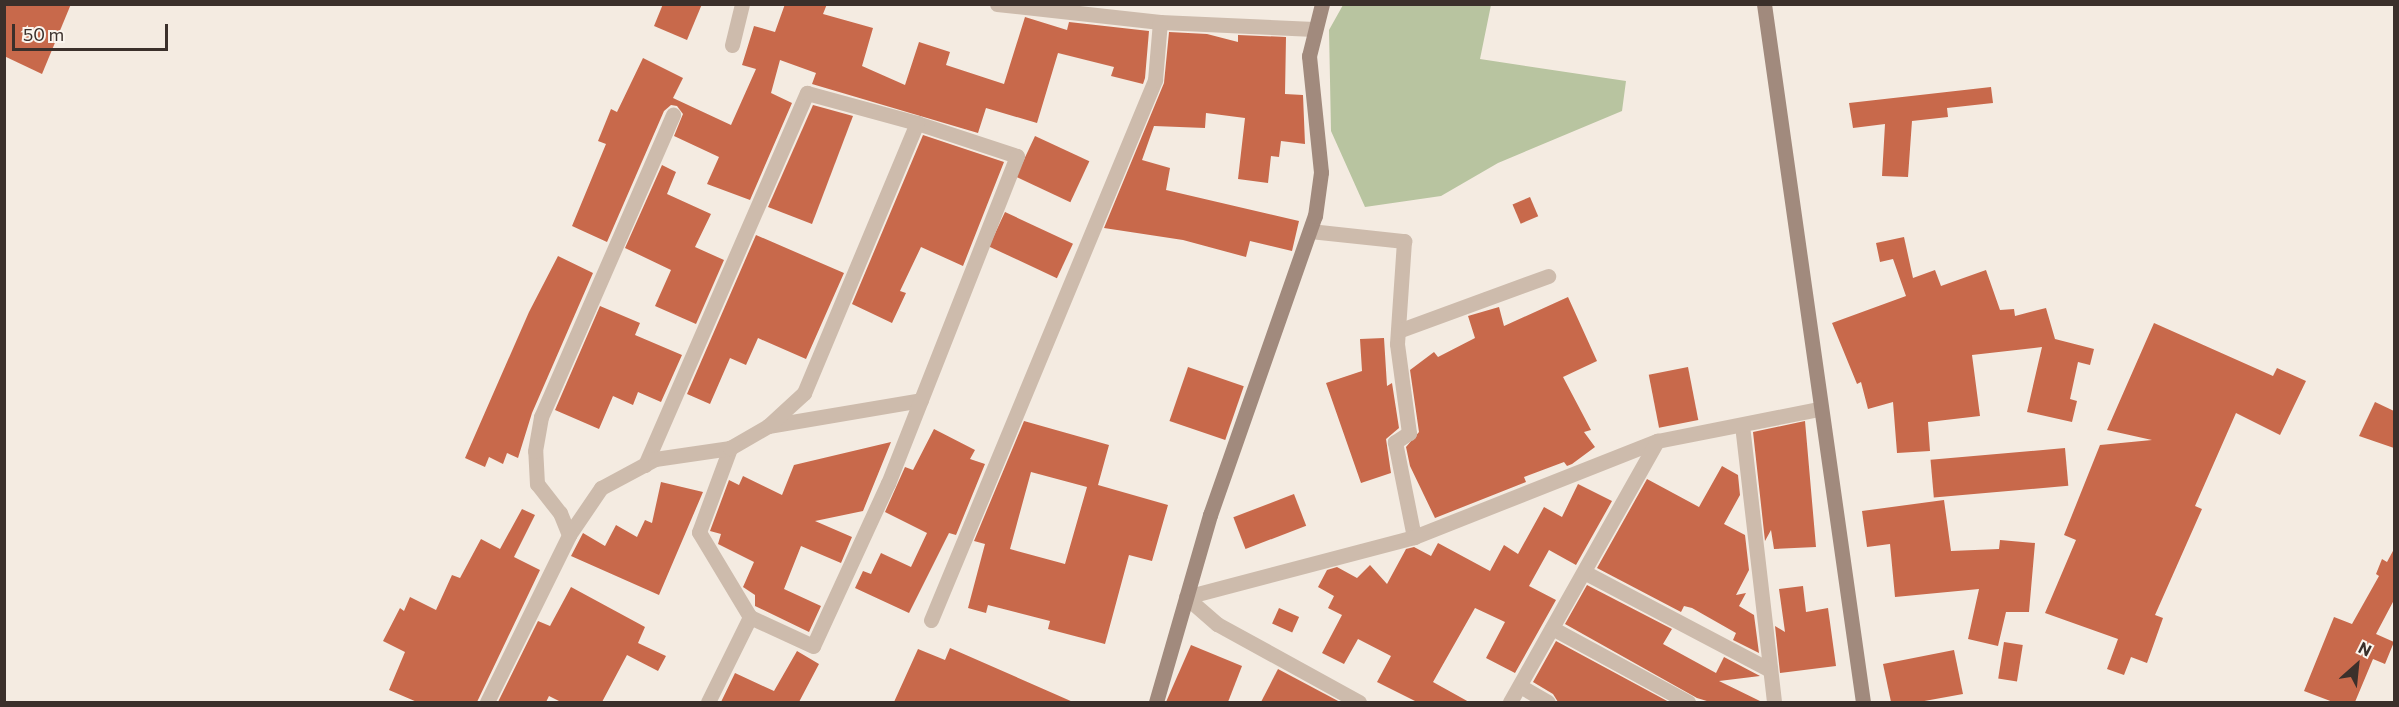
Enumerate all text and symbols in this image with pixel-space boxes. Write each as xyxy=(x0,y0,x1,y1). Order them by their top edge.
scale bar xyxy=(15,12,171,50)
text: 50 m xyxy=(23,23,64,45)
north arrow xyxy=(2327,635,2387,695)
text: N xyxy=(2356,637,2375,660)

